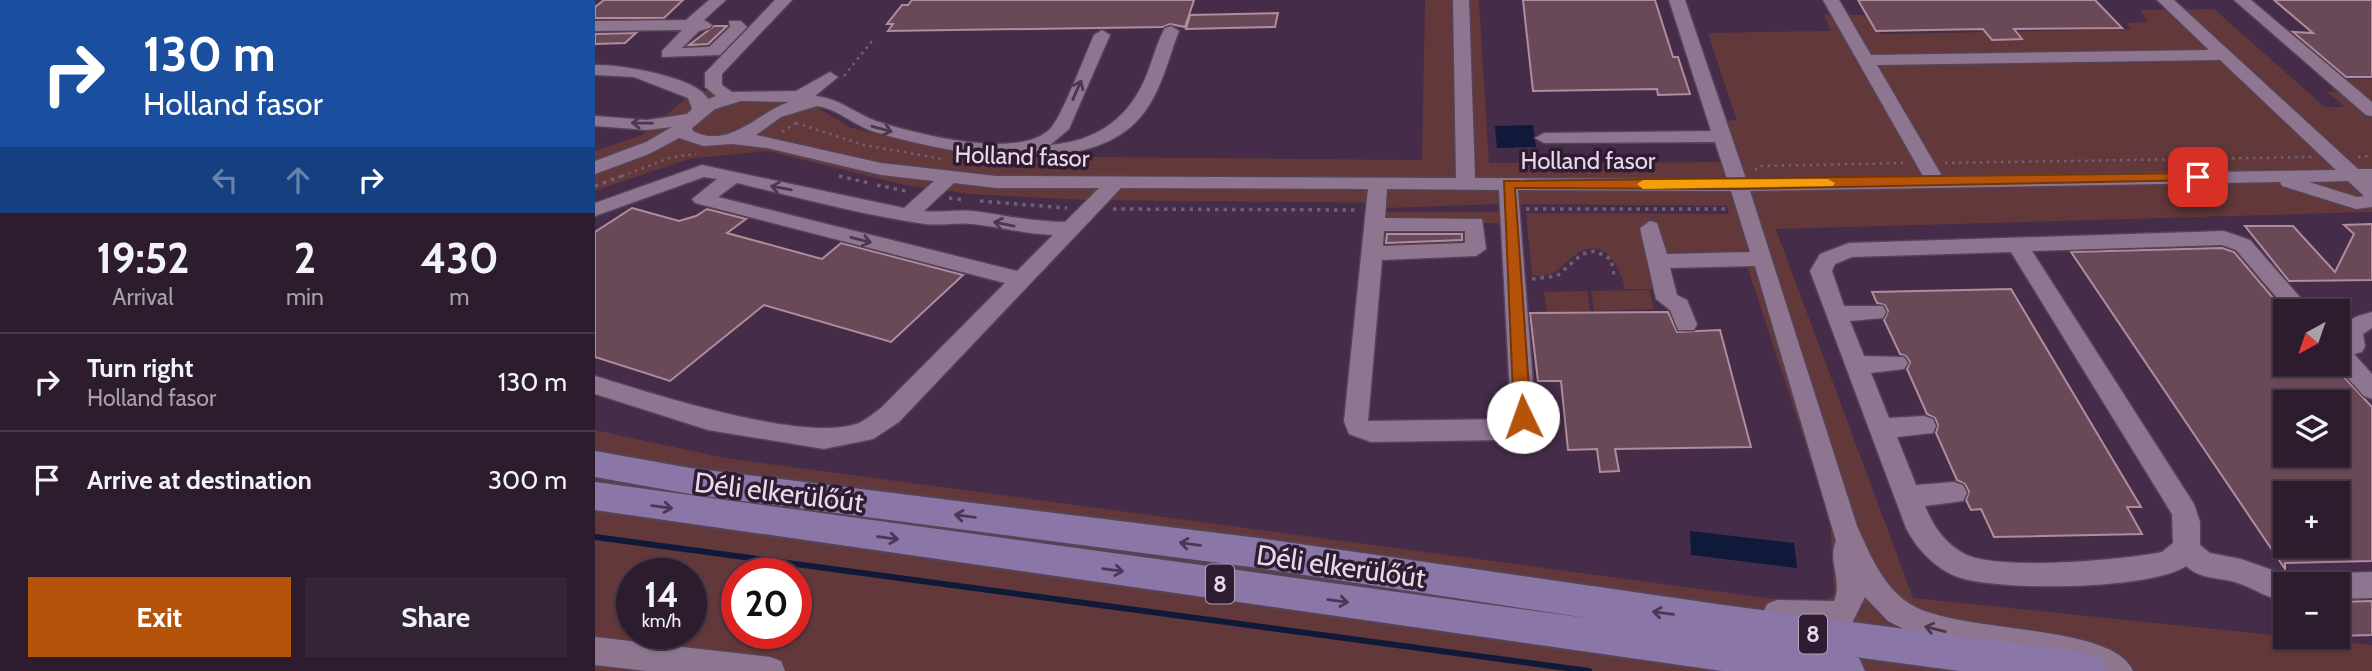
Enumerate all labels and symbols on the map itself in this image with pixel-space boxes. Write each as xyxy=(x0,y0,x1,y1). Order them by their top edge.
one-way arrow xyxy=(1071,80,1084,101)
one-way arrow xyxy=(630,117,653,130)
one-way arrow xyxy=(871,123,893,136)
street label: Holland fasor xyxy=(954,139,1090,173)
street label: Holland fasor xyxy=(1521,146,1656,175)
pin xyxy=(2168,147,2228,207)
one-way arrow xyxy=(770,181,793,195)
one-way arrow xyxy=(993,216,1016,230)
one-way arrow xyxy=(849,234,871,247)
north arrow xyxy=(2273,299,2350,376)
position arrow xyxy=(1486,380,1560,454)
street label: Déli elkerülőút xyxy=(692,465,866,519)
one-way arrow xyxy=(650,501,673,514)
one-way arrow xyxy=(954,509,977,522)
one-way arrow xyxy=(876,532,898,545)
street label: Déli elkerülőút xyxy=(1254,537,1428,595)
one-way arrow xyxy=(1180,538,1202,551)
speed limit sign: 20 xyxy=(721,558,812,649)
one-way arrow xyxy=(1101,563,1124,576)
road number: 8 xyxy=(1206,564,1234,604)
one-way arrow xyxy=(1326,594,1349,607)
one-way arrow xyxy=(1652,607,1675,620)
road number: 8 xyxy=(1799,614,1827,654)
one-way arrow xyxy=(1924,622,1946,635)

